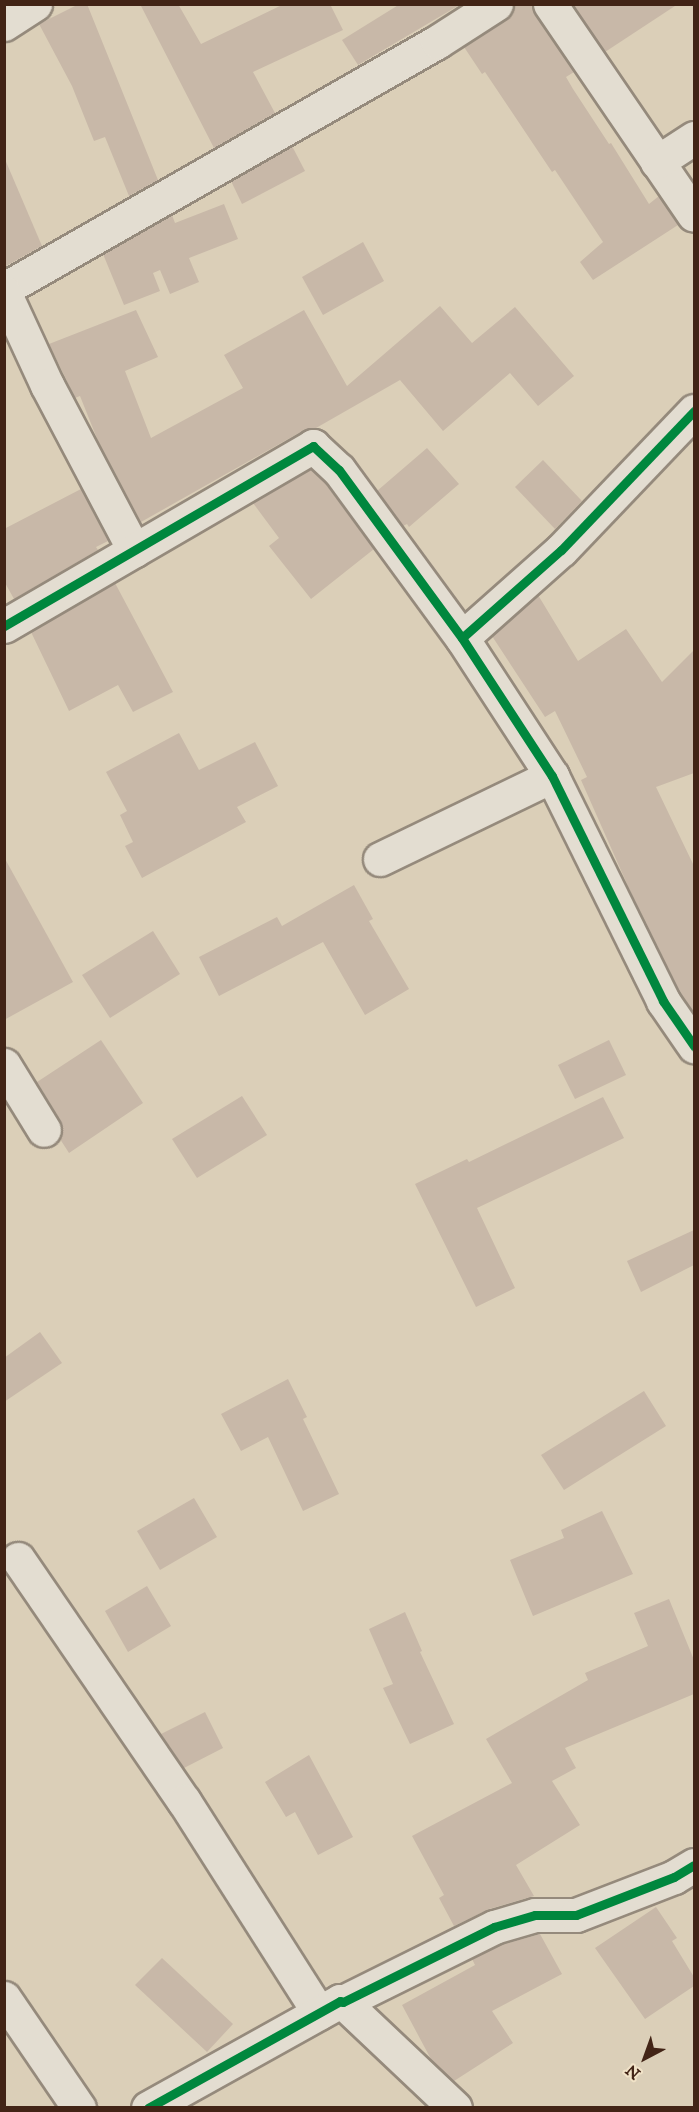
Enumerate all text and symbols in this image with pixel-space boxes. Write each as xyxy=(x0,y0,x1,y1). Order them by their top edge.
north arrow xyxy=(615,2028,675,2088)
text: N xyxy=(622,2060,645,2083)

